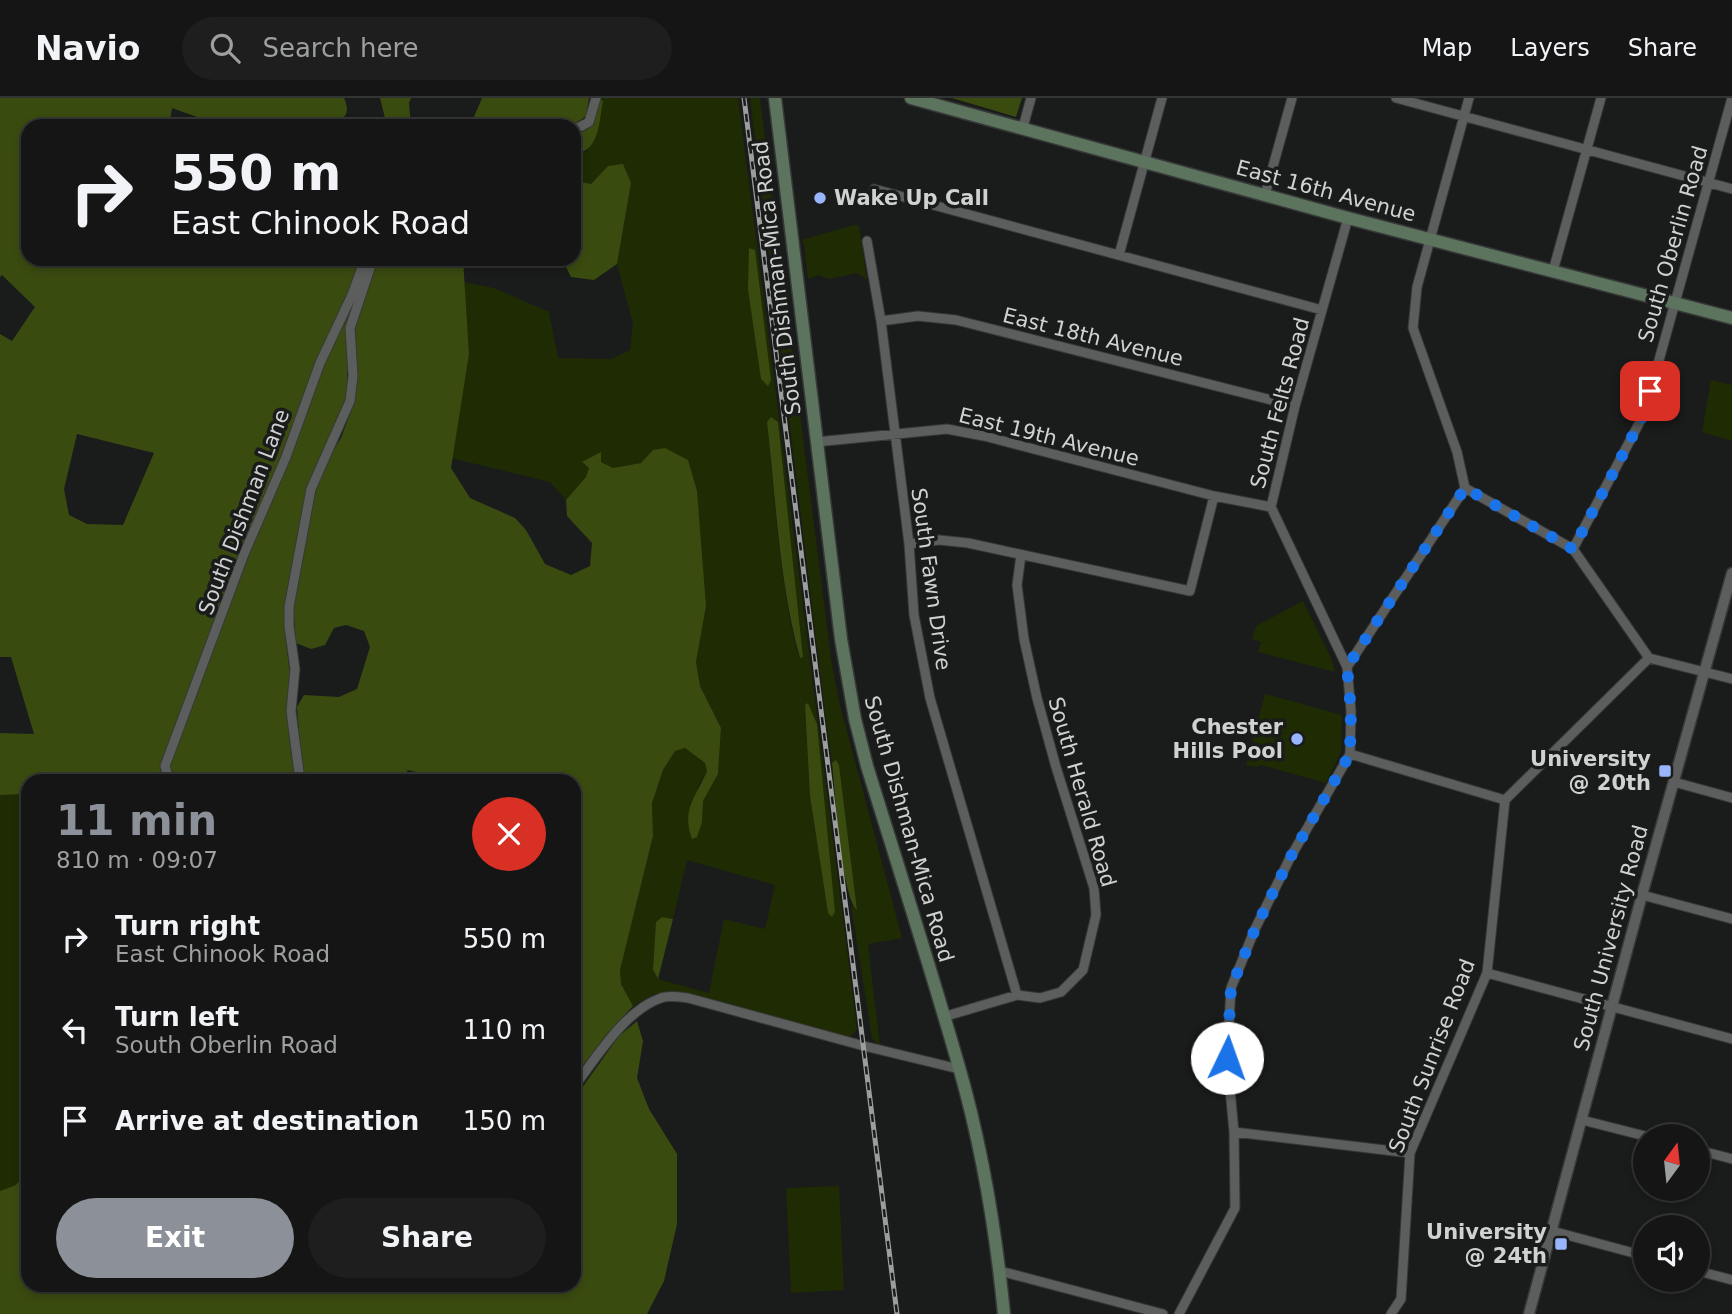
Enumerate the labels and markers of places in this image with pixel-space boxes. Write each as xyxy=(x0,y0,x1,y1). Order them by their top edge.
place label: Wake Up Call xyxy=(834,186,989,210)
marker: Wake Up Call xyxy=(812,190,828,206)
pin xyxy=(1620,361,1680,421)
place label: Chester Hills Pool xyxy=(1173,715,1284,763)
marker: Chester Hills Pool xyxy=(1289,731,1305,747)
place label: University @ 20th xyxy=(1530,747,1651,795)
marker: University @ 20th xyxy=(1657,763,1673,779)
place label: University @ 24th xyxy=(1426,1220,1547,1268)
marker: University @ 24th xyxy=(1553,1236,1569,1252)

